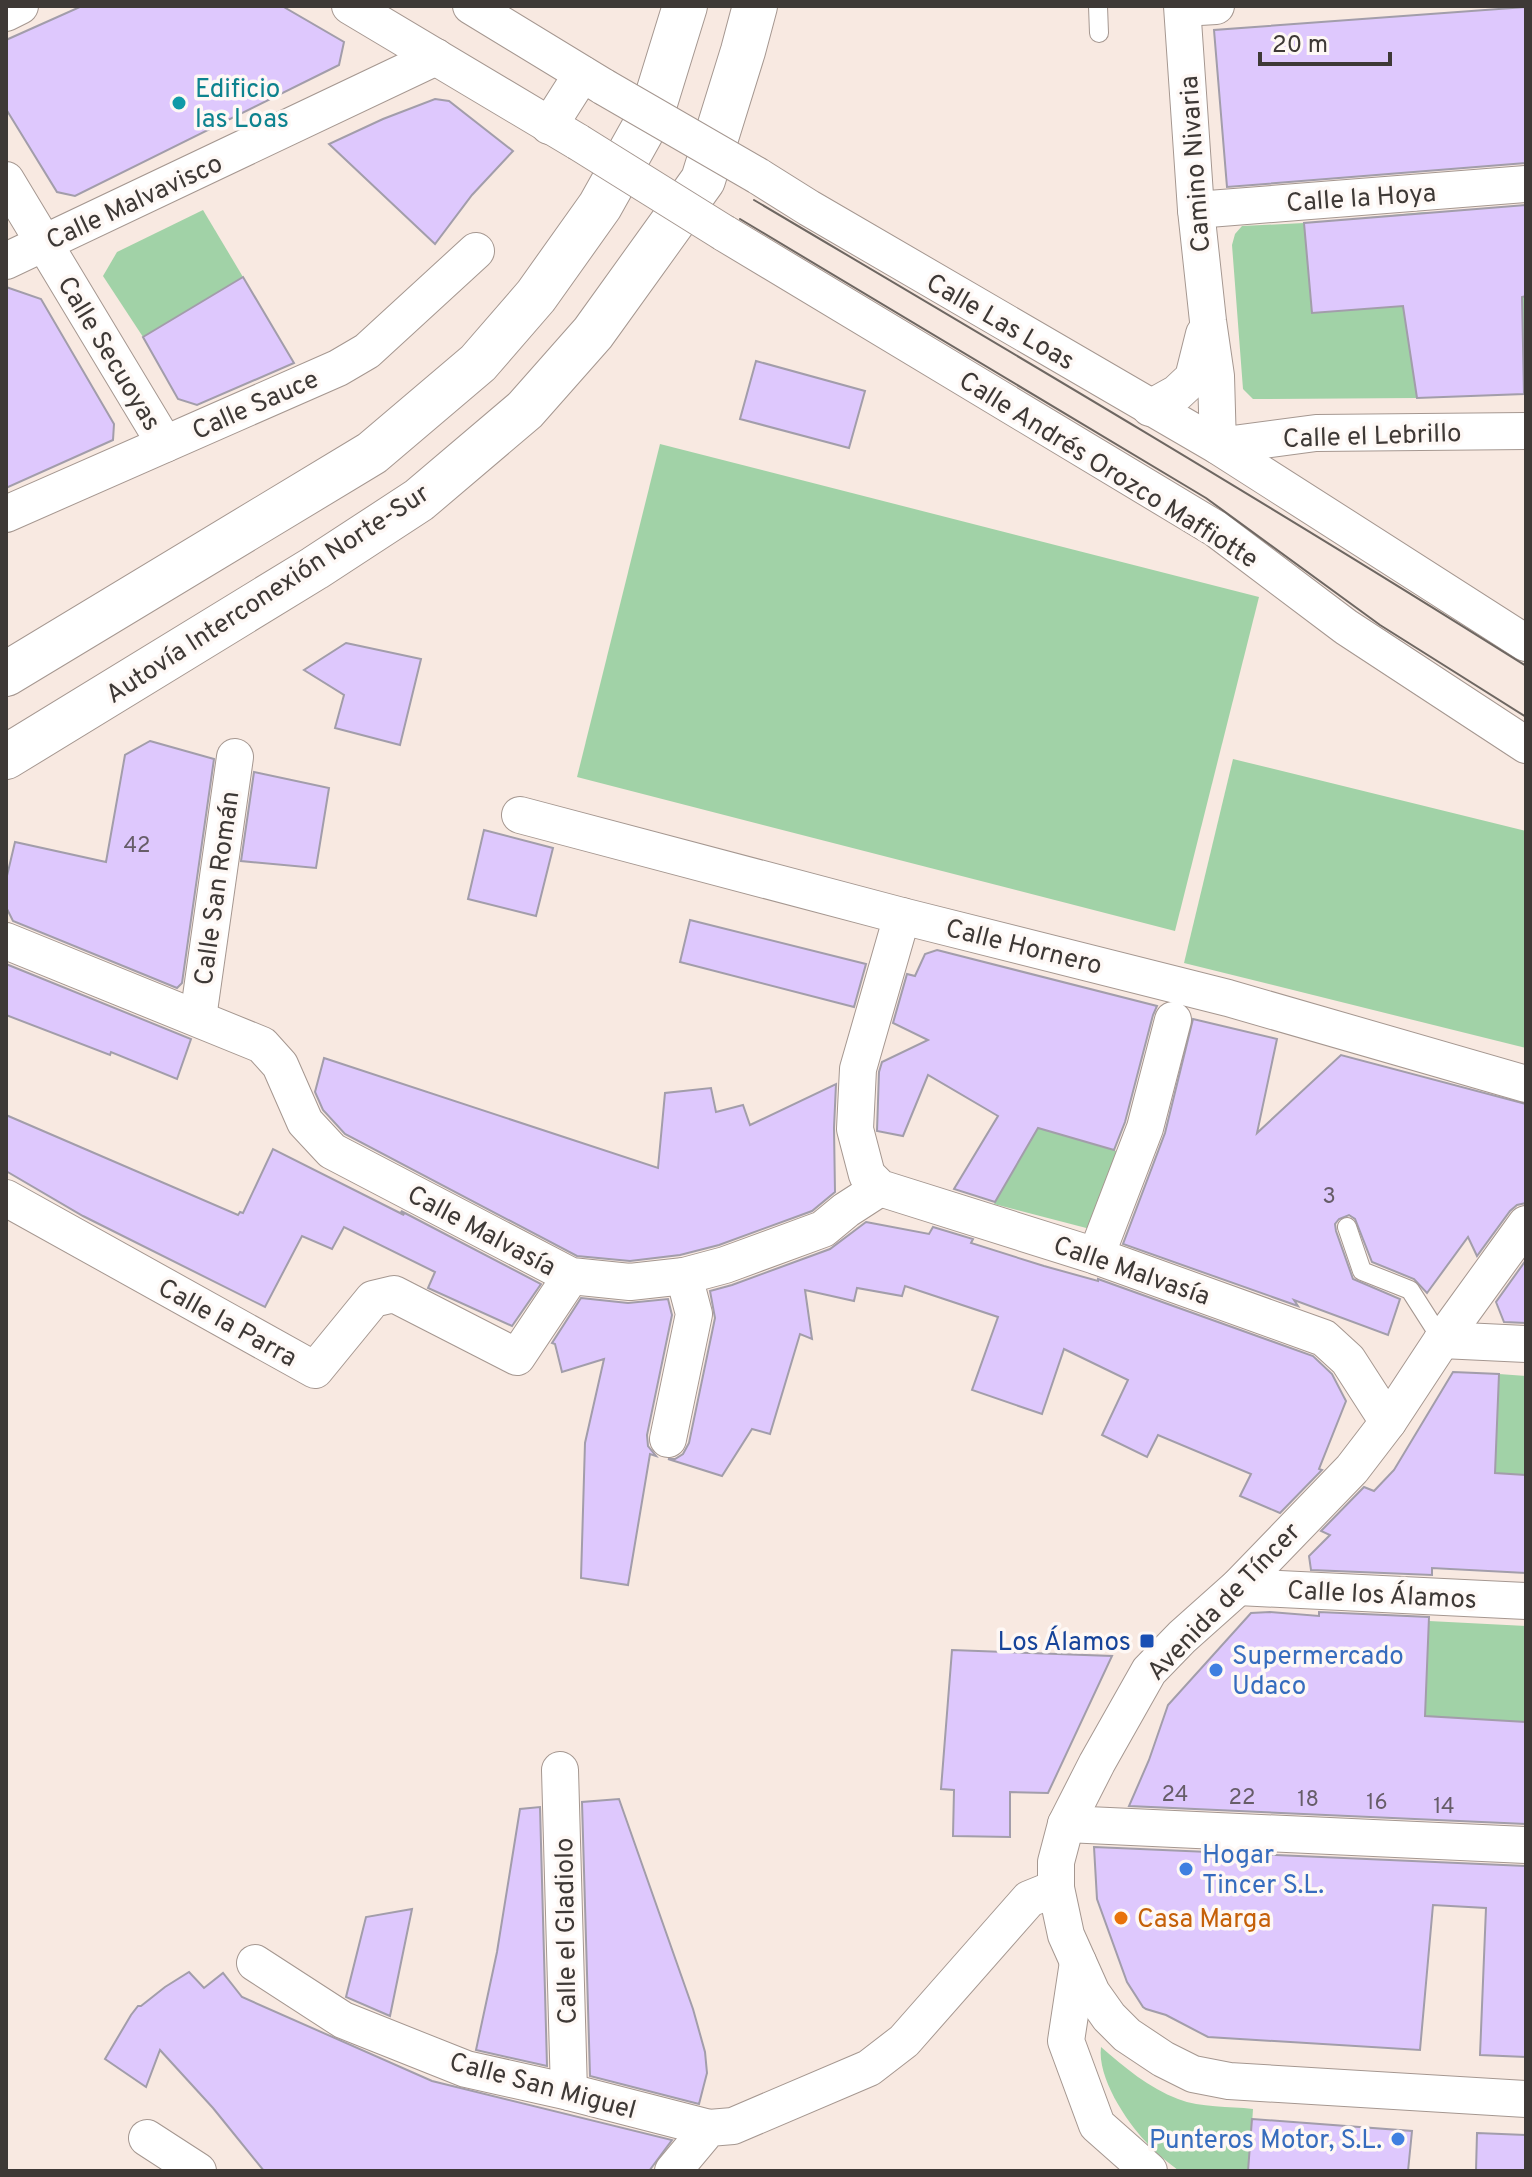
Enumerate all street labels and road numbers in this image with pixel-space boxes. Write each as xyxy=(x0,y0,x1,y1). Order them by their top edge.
street label: Camino Nivaria xyxy=(1174,74,1219,253)
street label: Calle Malvavisco xyxy=(42,148,229,259)
street label: Calle la Hoya xyxy=(1285,178,1437,221)
street label: Calle Las Loas xyxy=(920,267,1080,379)
street label: Calle Secuoyas xyxy=(49,271,167,438)
street label: Calle Sauce xyxy=(188,364,324,449)
street label: Calle Andrés Orozco Maffiotte xyxy=(952,365,1264,577)
street label: Calle el Lebrillo xyxy=(1282,418,1462,457)
street label: Autovía Interconexión Norte-Sur xyxy=(100,478,436,712)
street label: Calle San Román xyxy=(189,789,248,988)
street label: Calle Hornero xyxy=(942,913,1105,984)
street label: Calle Malvasía xyxy=(401,1179,561,1285)
street label: Calle Malvasía xyxy=(1048,1230,1214,1315)
street label: Calle la Parra xyxy=(151,1272,302,1376)
street label: Avenida de Tíncer xyxy=(1141,1517,1309,1689)
street label: Calle los Álamos xyxy=(1286,1573,1478,1618)
street label: Calle el Gladiolo xyxy=(549,1837,586,2025)
street label: Calle San Miguel xyxy=(445,2047,639,2128)

